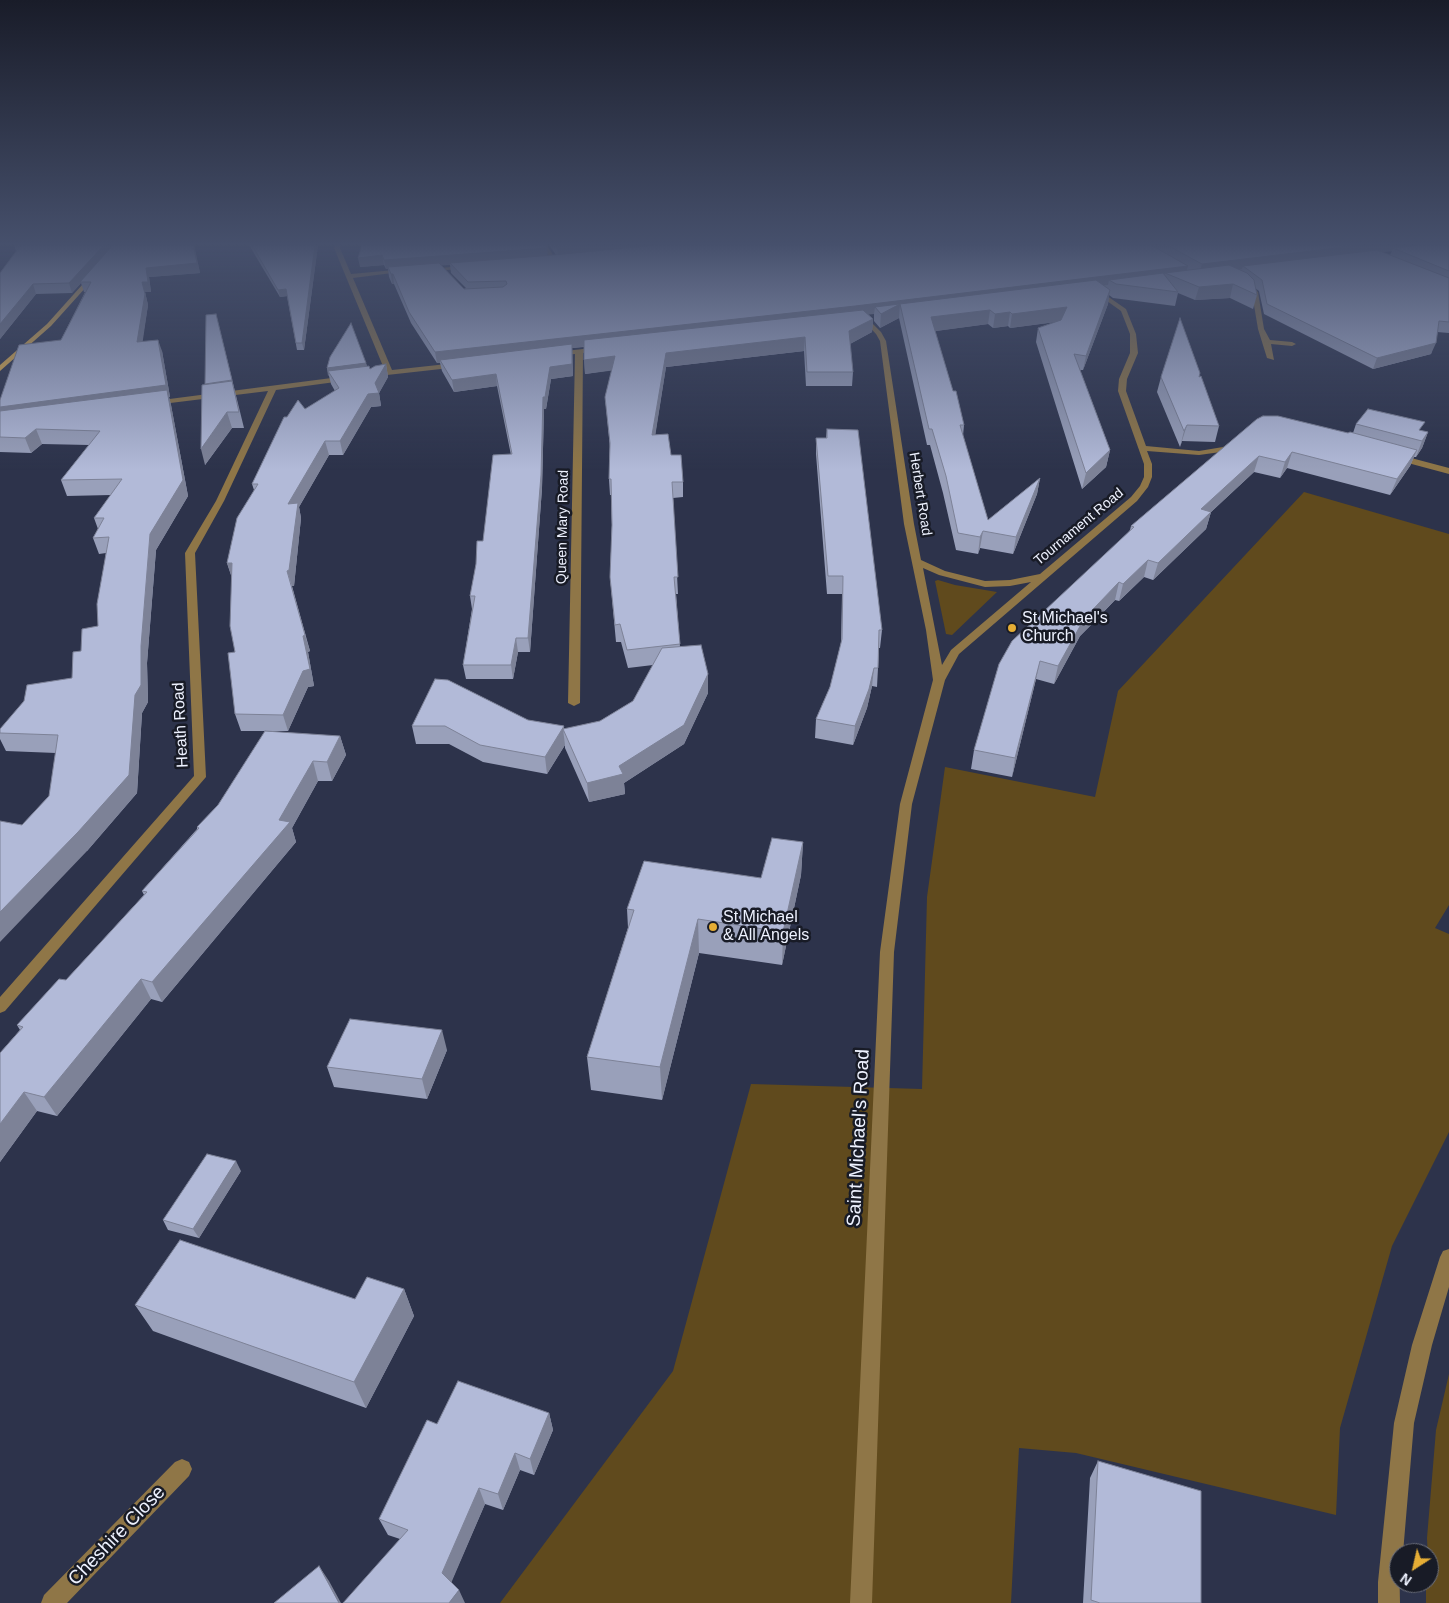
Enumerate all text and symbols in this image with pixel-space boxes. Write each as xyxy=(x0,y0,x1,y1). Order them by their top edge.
street label: Herbert Road xyxy=(905,451,935,537)
street label: Queen Mary Road xyxy=(554,470,572,584)
street label: Tournament Road xyxy=(1031,485,1127,569)
place label: St Michael's Church xyxy=(1022,609,1108,647)
marker: St Michael's Church xyxy=(1006,622,1018,634)
street label: Heath Road xyxy=(169,682,193,768)
place label: St Michael & All Angels xyxy=(723,908,809,946)
marker: St Michael & All Angels xyxy=(707,921,719,933)
street label: Saint Michael's Road xyxy=(843,1049,875,1227)
street label: Cheshire Close xyxy=(64,1481,170,1591)
north arrow xyxy=(1389,1543,1439,1593)
text: N xyxy=(1397,1570,1415,1589)

